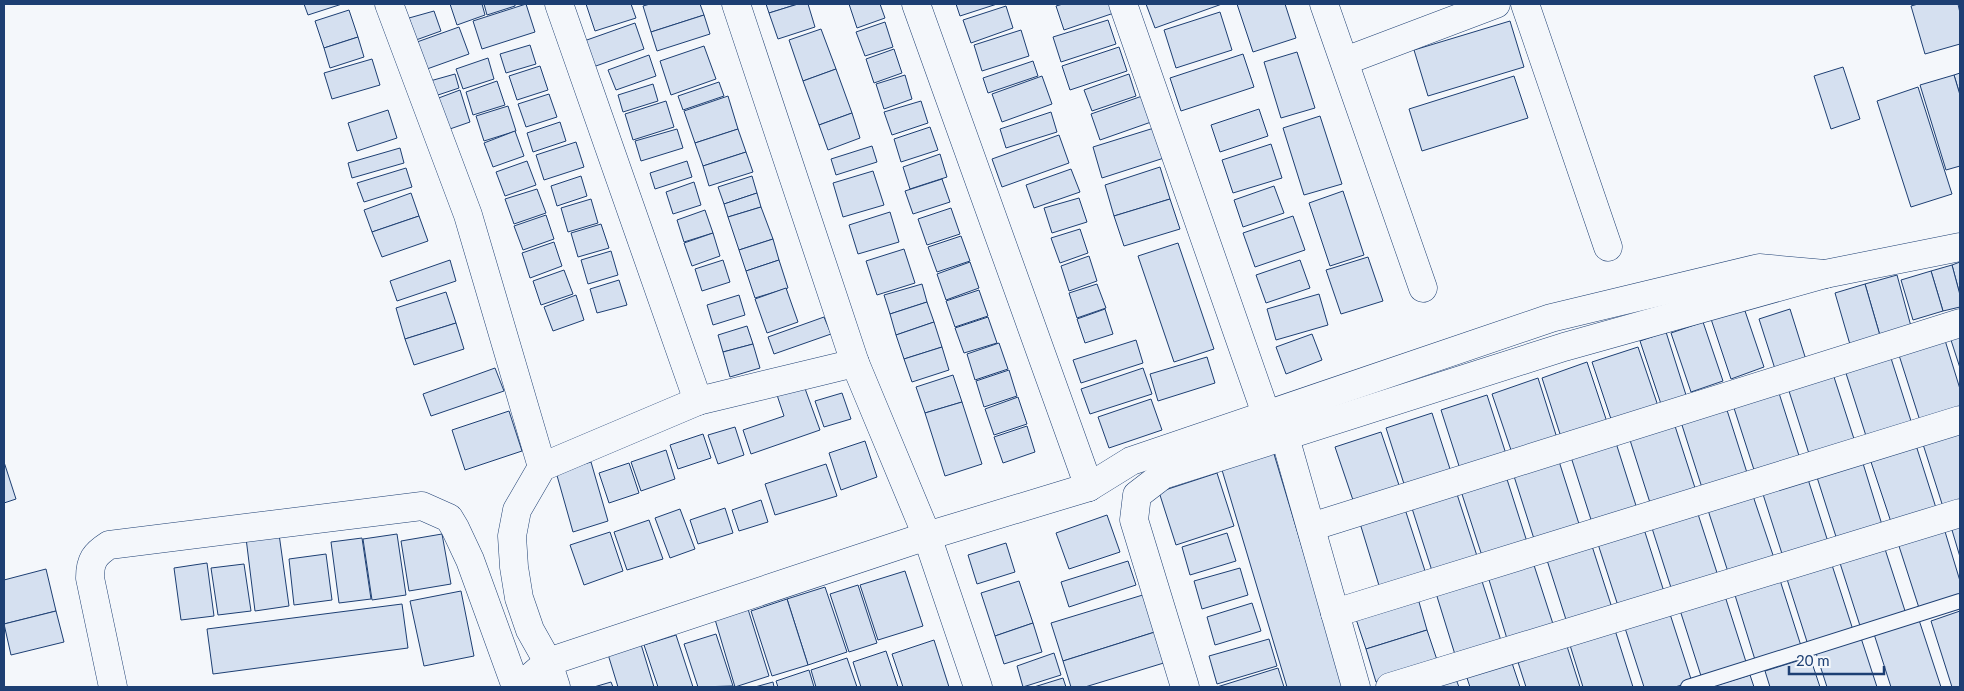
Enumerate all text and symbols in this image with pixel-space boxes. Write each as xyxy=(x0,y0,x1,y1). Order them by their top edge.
scale bar xyxy=(1789,644,1884,676)
text: 20 m xyxy=(1796,651,1830,669)

